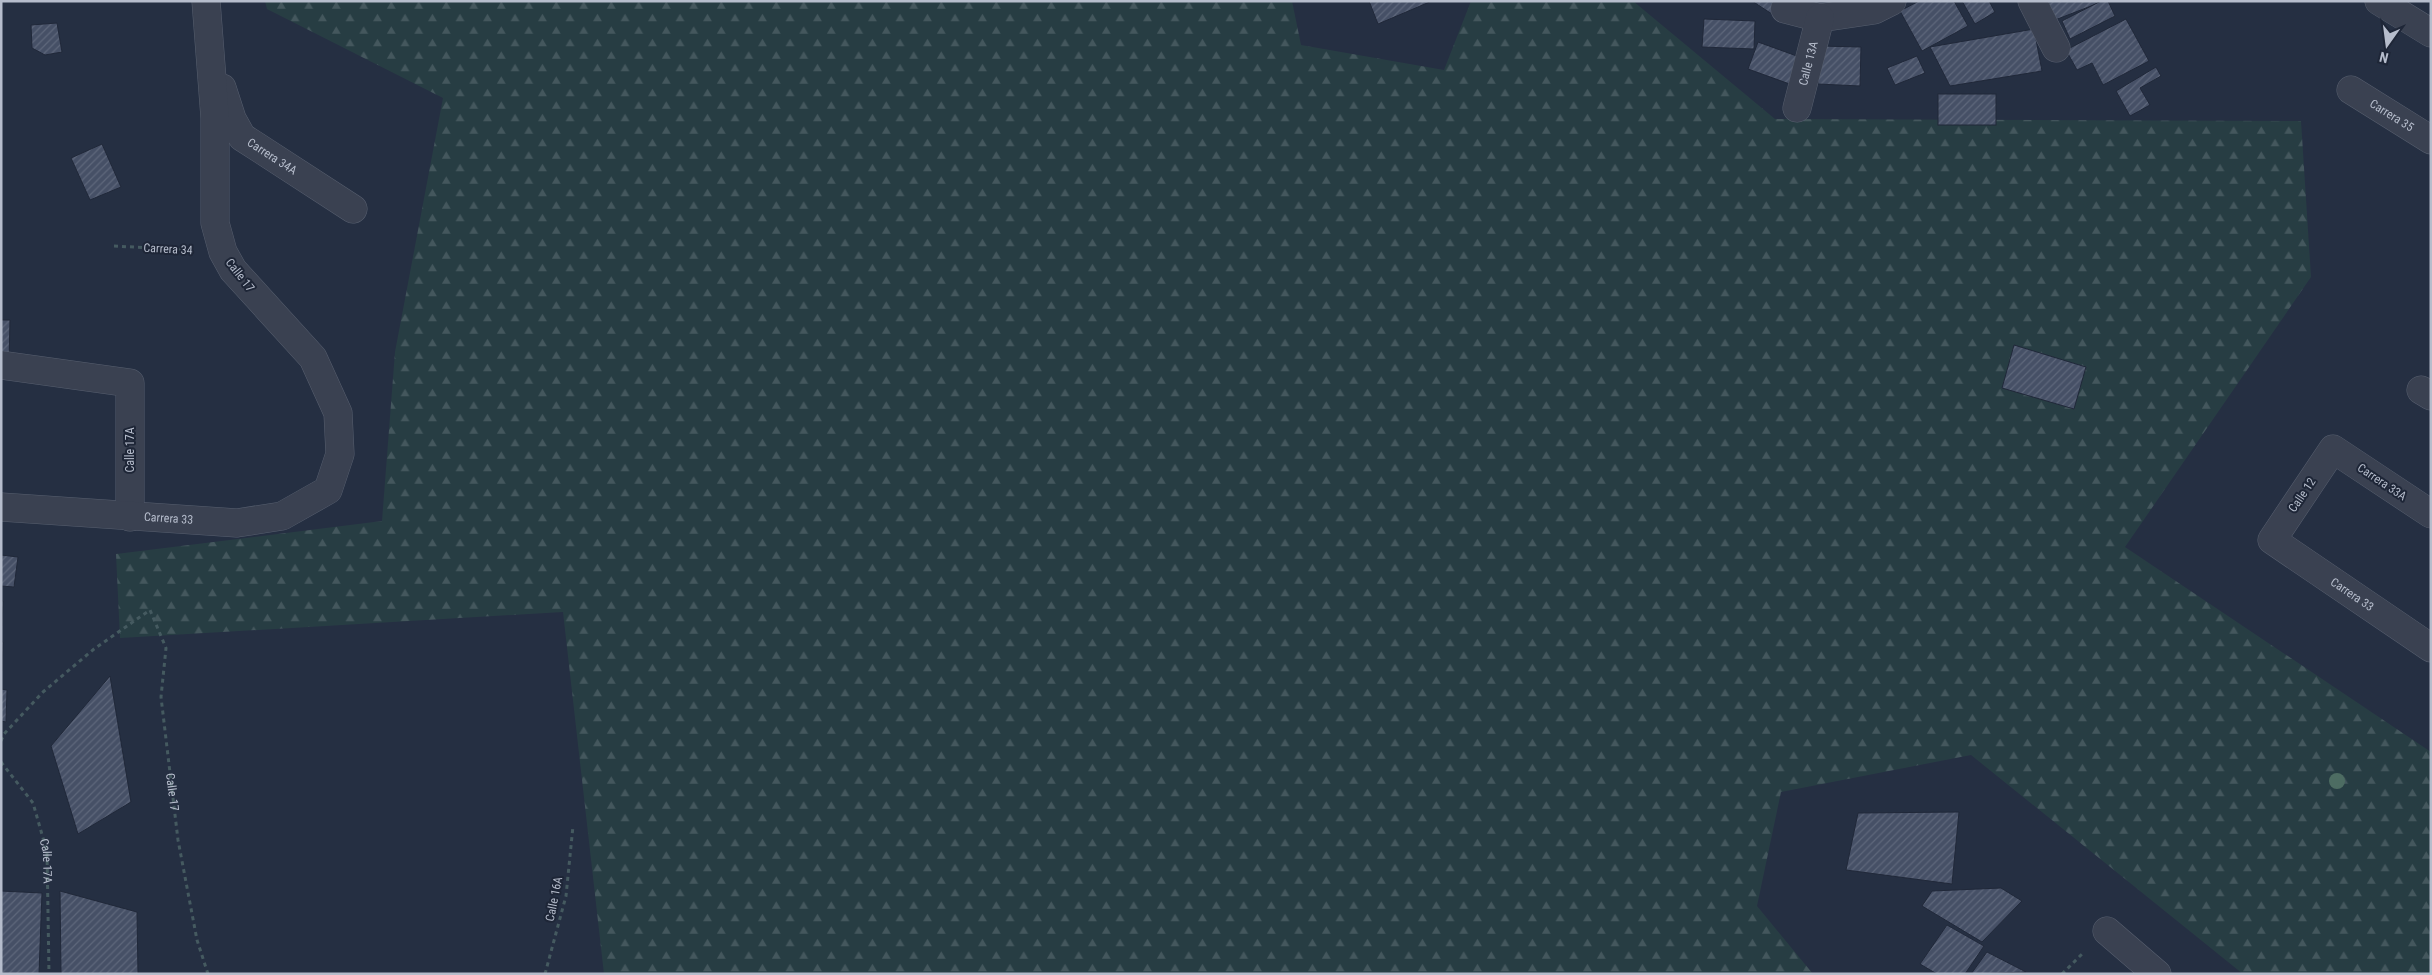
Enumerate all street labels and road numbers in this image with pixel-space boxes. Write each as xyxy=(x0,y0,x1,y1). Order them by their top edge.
street label: Calle 13A xyxy=(1796,40,1821,87)
street label: Carrera 35 xyxy=(2367,96,2416,134)
street label: Carrera 34A xyxy=(245,135,299,178)
street label: Carrera 34 xyxy=(143,241,193,257)
street label: Calle 17 xyxy=(223,256,257,294)
street label: Calle 17A xyxy=(123,427,137,473)
street label: Carrera 33A xyxy=(2355,461,2409,504)
street label: Calle 12 xyxy=(2285,475,2319,515)
street label: Carrera 33 xyxy=(144,510,194,527)
street label: Carrera 33 xyxy=(2328,575,2376,614)
street label: Calle 17 xyxy=(163,772,182,812)
street label: Calle 17A xyxy=(37,837,55,884)
street label: Calle 16A xyxy=(543,875,565,923)

